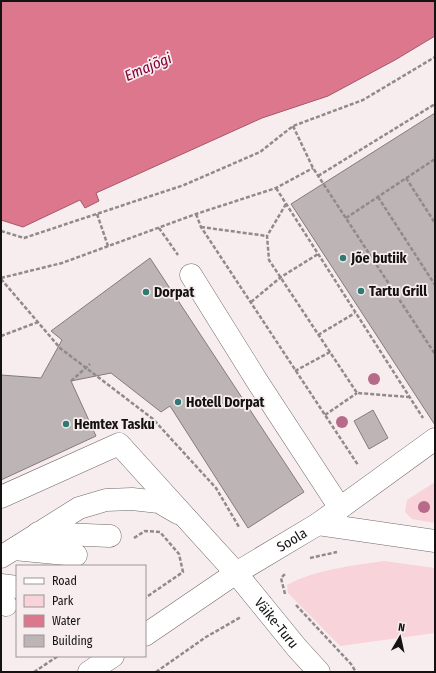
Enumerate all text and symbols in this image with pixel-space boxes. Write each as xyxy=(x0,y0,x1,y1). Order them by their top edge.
water label: Emajõgi xyxy=(122,49,174,85)
place label: Jõe butiik xyxy=(350,250,408,267)
marker: Jõe butiik xyxy=(338,253,348,263)
place label: Tartu Grill xyxy=(369,283,427,300)
place label: Dorpat xyxy=(154,284,195,301)
marker: Tartu Grill xyxy=(356,286,366,296)
marker: Dorpat xyxy=(141,287,151,297)
place label: Hotell Dorpat xyxy=(186,394,266,411)
marker: Hotell Dorpat xyxy=(173,397,183,407)
place label: Hemtex Tasku xyxy=(74,416,155,433)
marker: Hemtex Tasku xyxy=(61,419,71,429)
street label: Soola xyxy=(274,525,310,556)
legend xyxy=(16,565,146,657)
text: Road xyxy=(52,574,77,588)
text: Park xyxy=(52,594,74,608)
street label: Väike-Turu xyxy=(251,595,302,652)
text: Water xyxy=(52,614,81,628)
north arrow xyxy=(380,617,420,657)
text: N xyxy=(397,621,406,635)
text: Building xyxy=(52,634,93,648)

